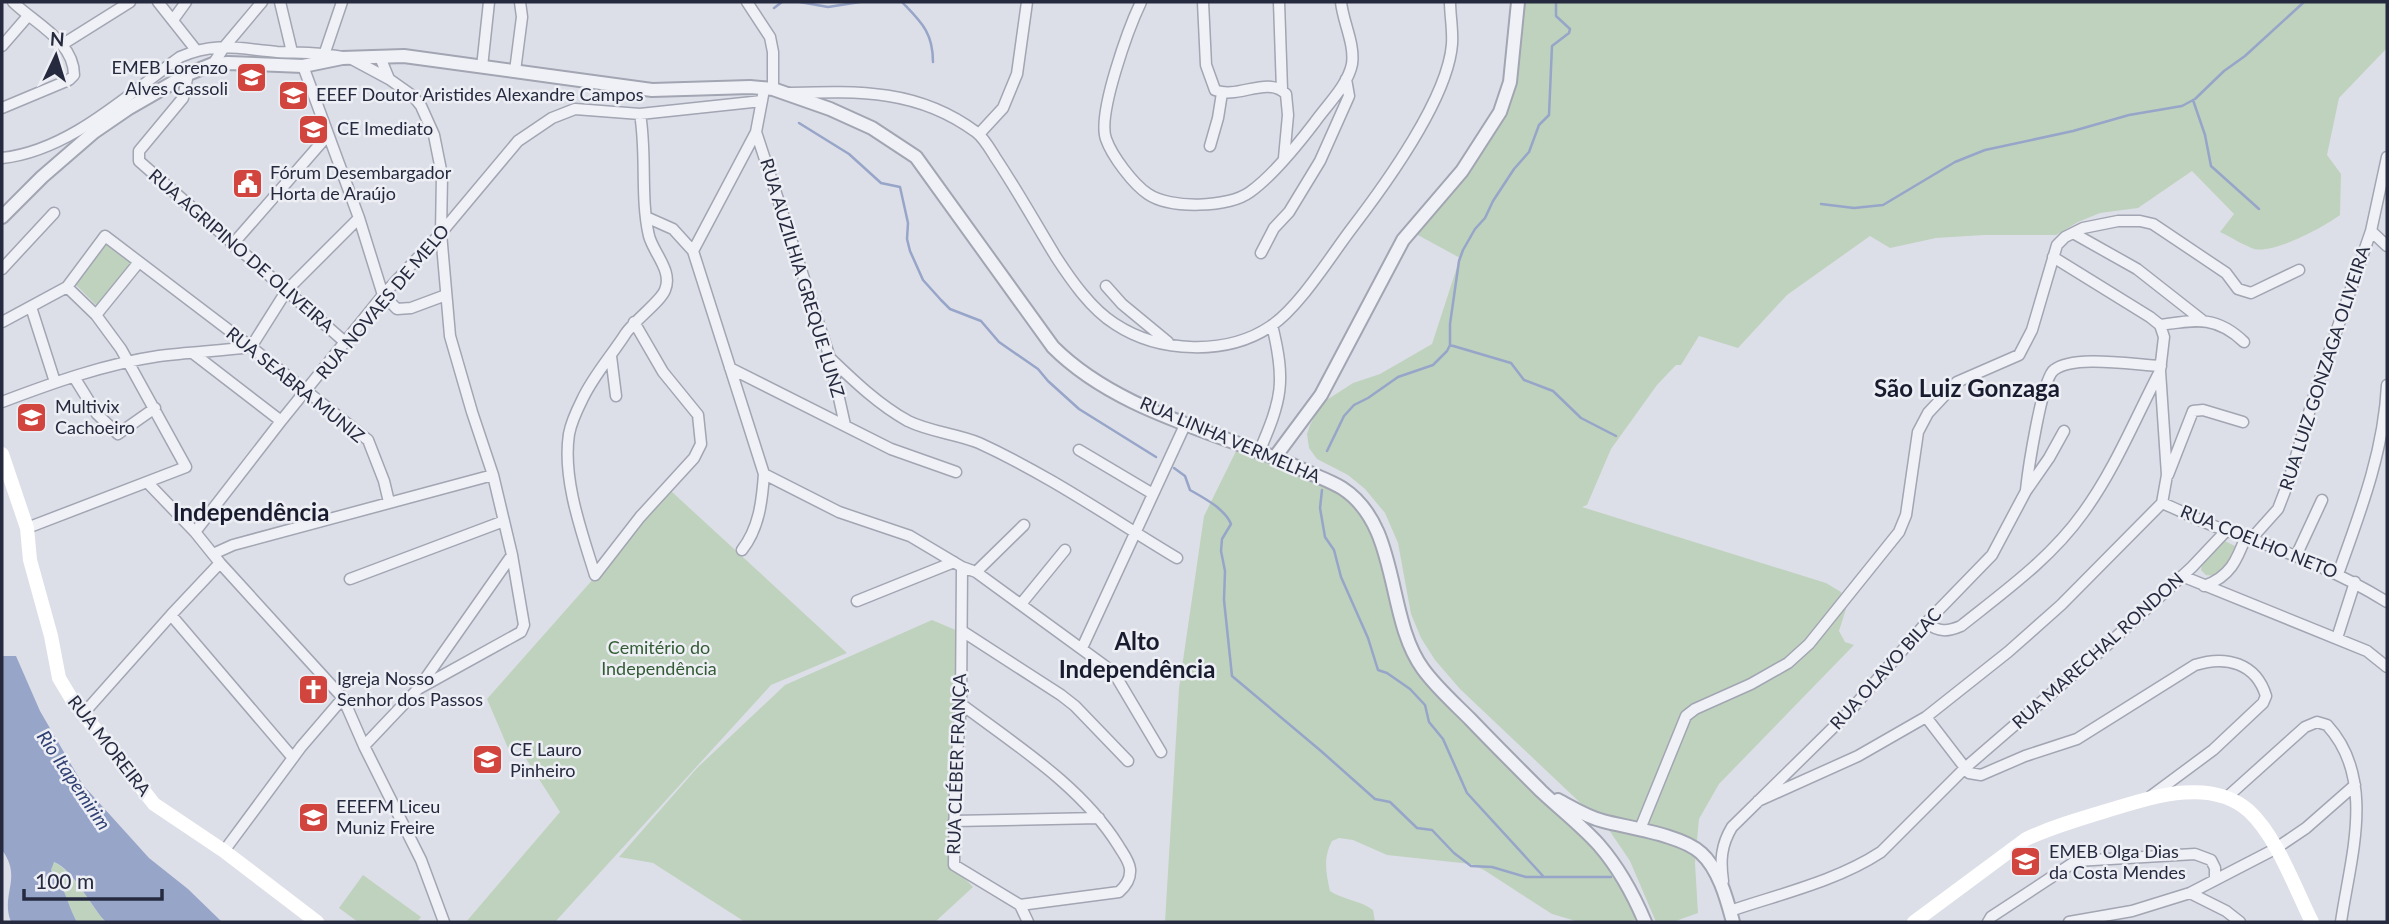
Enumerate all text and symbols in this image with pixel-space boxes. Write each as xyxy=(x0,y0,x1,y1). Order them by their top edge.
north arrow xyxy=(21,21,91,91)
text: N xyxy=(49,27,65,51)
place label: EMEB Lorenzo Alves Cassoli xyxy=(112,56,228,99)
school or university icon: EMEB Lorenzo Alves Cassoli xyxy=(234,61,268,95)
school or university icon: EEEF Doutor Aristides Alexandre Campos xyxy=(276,78,310,112)
place label: EEEF Doutor Aristides Alexandre Campos xyxy=(316,83,644,105)
school or university icon: CE Imediato xyxy=(297,112,331,146)
place label: CE Imediato xyxy=(337,117,433,139)
street label: RUA AUZILHIA GREQUE LUNZ xyxy=(756,156,850,400)
place label: Fórum Desembargador Horta de Araújo xyxy=(270,161,452,204)
street label: RUA AGRIPINO DE OLIVEIRA xyxy=(145,164,339,337)
public building icon: Fórum Desembargador Horta de Araújo xyxy=(230,166,264,200)
street label: RUA NOVAES DE MELO xyxy=(311,220,453,383)
street label: RUA LUIZ GONZAGA OLIVEIRA xyxy=(2274,242,2374,493)
street label: RUA SEABRA MUNIZ xyxy=(222,322,369,447)
district label: São Luiz Gonzaga xyxy=(1874,373,2060,402)
street label: RUA LINHA VERMELHA xyxy=(1137,391,1325,487)
place label: Multivix Cachoeiro xyxy=(55,395,135,438)
school or university icon: Multivix Cachoeiro xyxy=(15,400,49,434)
district label: Independência xyxy=(173,497,329,526)
street label: RUA COELHO NETO xyxy=(2178,499,2341,583)
street label: RUA MARECHAL RONDON xyxy=(2007,567,2188,733)
street label: RUA OLAVO BILAC xyxy=(1825,603,1946,734)
district label: Alto Independência xyxy=(1059,626,1215,683)
park label: Cemitério do Independência xyxy=(601,636,717,679)
place label: Igreja Nosso Senhor dos Passos xyxy=(337,667,483,710)
church icon: Igreja Nosso Senhor dos Passos xyxy=(297,672,331,706)
street label: RUA CLÉBER FRANÇA xyxy=(942,672,970,855)
street label: RUA MOREIRA xyxy=(64,691,156,801)
water label: Rio Itapemirim xyxy=(33,726,116,834)
place label: CE Lauro Pinheiro xyxy=(510,738,582,781)
school or university icon: CE Lauro Pinheiro xyxy=(470,743,504,777)
place label: EEEFM Liceu Muniz Freire xyxy=(336,795,440,838)
school or university icon: EEEFM Liceu Muniz Freire xyxy=(296,800,330,834)
place label: EMEB Olga Dias da Costa Mendes xyxy=(2049,840,2186,883)
school or university icon: EMEB Olga Dias da Costa Mendes xyxy=(2009,845,2043,879)
scale bar xyxy=(24,858,163,902)
text: 100 m xyxy=(35,868,94,893)

